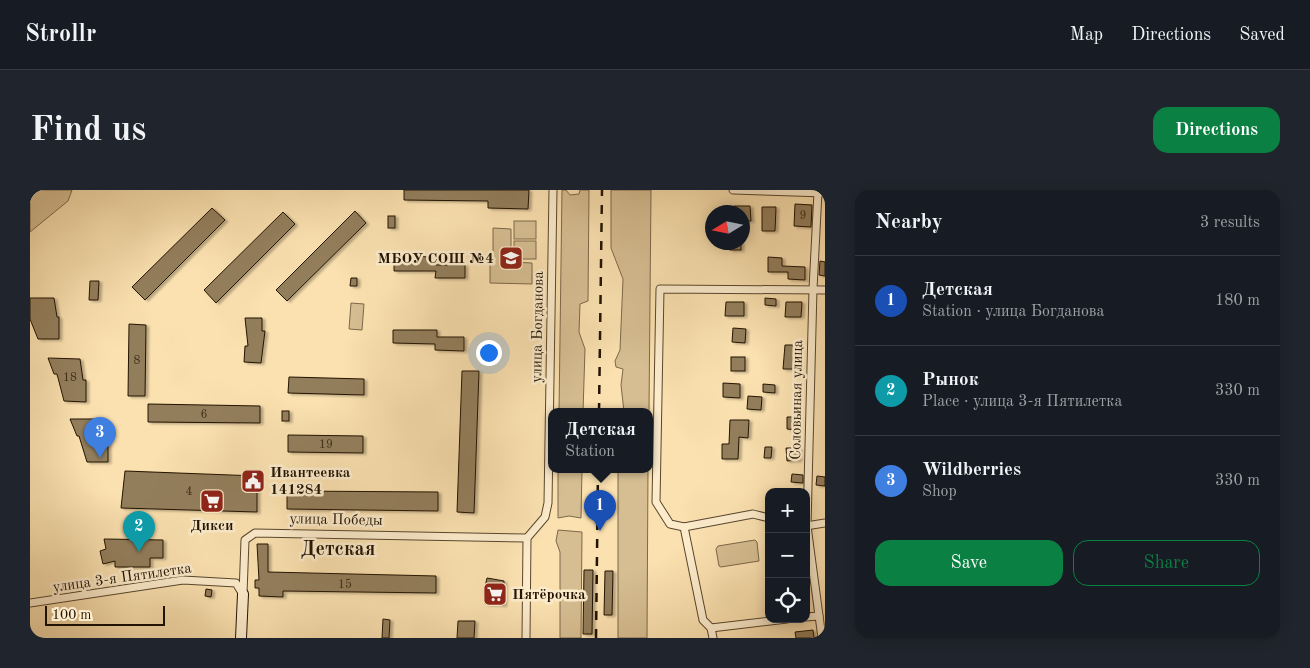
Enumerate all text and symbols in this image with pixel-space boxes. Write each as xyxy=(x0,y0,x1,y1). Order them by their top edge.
text: Strollr xyxy=(25,23,96,47)
text: Map xyxy=(1070,26,1103,44)
text: Directions xyxy=(1131,26,1211,44)
text: Saved xyxy=(1239,26,1285,44)
button: Directions xyxy=(1153,107,1280,153)
text: Find us xyxy=(30,113,146,148)
north arrow xyxy=(705,205,750,250)
house number: 9 xyxy=(800,210,806,222)
text: Nearby xyxy=(875,212,943,233)
text: 3 results xyxy=(1200,215,1260,231)
school or university icon: МБОУ СОШ №4 xyxy=(498,245,524,271)
place label: МБОУ СОШ №4 xyxy=(378,252,494,267)
street label: улица Богданова xyxy=(530,271,547,383)
text: Детская xyxy=(922,281,993,300)
text: 1 xyxy=(886,293,896,309)
text: 180 m xyxy=(1215,293,1260,309)
text: Station · улица Богданова xyxy=(922,304,1104,320)
street label: Соловьиная улица xyxy=(789,339,806,460)
your location xyxy=(476,340,502,366)
house number: 8 xyxy=(134,355,141,367)
text: Рынок xyxy=(922,371,979,390)
house number: 18 xyxy=(63,372,77,384)
text: 2 xyxy=(886,383,896,399)
text: 330 m xyxy=(1215,383,1260,399)
text: Place · улица 3-я Пятилетка xyxy=(922,394,1122,410)
popup xyxy=(548,408,653,473)
house number: 6 xyxy=(201,409,208,421)
pin: 3 xyxy=(84,417,116,458)
text: Детская xyxy=(565,421,636,440)
house number: 19 xyxy=(319,439,333,451)
text: Station xyxy=(565,444,615,460)
text: Wildberries xyxy=(922,461,1021,480)
place label: Ивантеевка 141284 xyxy=(270,466,351,498)
public building icon: Ивантеевка 141284 xyxy=(240,468,266,494)
text: 3 xyxy=(886,473,896,489)
text: 330 m xyxy=(1215,473,1260,489)
text: Shop xyxy=(922,484,957,500)
house number: 4 xyxy=(186,486,193,498)
supermarket icon: Дикси xyxy=(199,488,225,514)
map controls xyxy=(765,488,810,623)
button: + xyxy=(765,488,810,533)
pin: 1 xyxy=(584,490,616,531)
pin: 2 xyxy=(123,511,155,552)
street label: улица Победы xyxy=(289,512,383,529)
place label: Дикси xyxy=(190,519,234,534)
button: − xyxy=(765,533,810,578)
district label: Детская xyxy=(301,540,375,560)
button: Save xyxy=(875,540,1063,586)
button: Share xyxy=(1073,540,1260,586)
street label: улица 3-я Пятилетка xyxy=(52,561,193,596)
house number: 15 xyxy=(338,578,352,591)
button: locate xyxy=(765,578,810,623)
supermarket icon: Пятёрочка xyxy=(482,581,508,607)
place label: Пятёрочка xyxy=(512,588,586,603)
scale bar xyxy=(45,603,165,626)
text: 100 m xyxy=(52,608,91,622)

